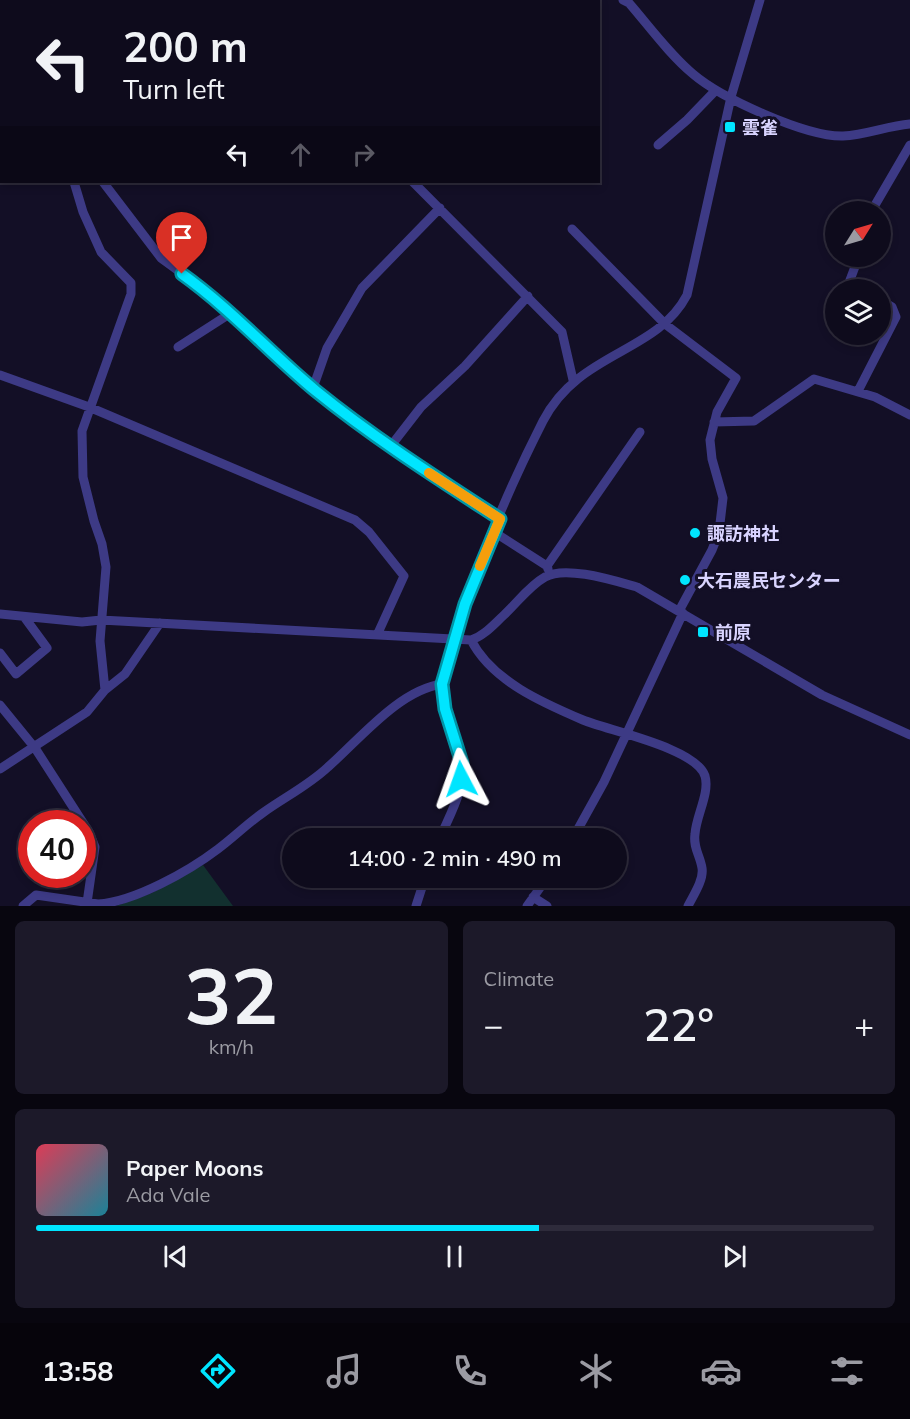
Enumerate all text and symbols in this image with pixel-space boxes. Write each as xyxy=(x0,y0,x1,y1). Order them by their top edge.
text: 200 m xyxy=(123,20,248,73)
icon: left xyxy=(24,24,102,102)
text: Turn left xyxy=(123,72,225,106)
place label: 雲雀 xyxy=(742,116,778,139)
marker: 雲雀 xyxy=(723,120,737,134)
icon: left xyxy=(221,138,254,171)
icon: ahead xyxy=(284,138,317,171)
icon: right xyxy=(347,138,380,171)
north arrow xyxy=(825,201,891,267)
map controls xyxy=(825,201,891,345)
pin xyxy=(156,212,207,274)
icon: arrive xyxy=(165,221,198,254)
button: layers xyxy=(825,279,891,345)
place label: 諏訪神社 xyxy=(707,522,779,545)
marker: 諏訪神社 xyxy=(688,526,702,540)
place label: 大石農民センター xyxy=(697,569,841,592)
marker: 大石農民センター xyxy=(678,573,692,587)
place label: 前原 xyxy=(715,621,751,644)
marker: 前原 xyxy=(696,625,710,639)
position arrow xyxy=(429,747,493,811)
speed limit sign: 40 xyxy=(18,810,96,888)
text: 14:00 · 2 min · 490 m xyxy=(347,844,562,872)
text: 32 xyxy=(184,946,278,1044)
text: Climate xyxy=(484,966,554,991)
text: 22° xyxy=(643,996,714,1052)
text: − xyxy=(484,1004,503,1045)
text: + xyxy=(854,1004,874,1045)
text: km/h xyxy=(209,1034,254,1059)
text: Paper Moons xyxy=(126,1154,264,1182)
text: Ada Vale xyxy=(126,1182,210,1207)
icon: previous xyxy=(159,1240,192,1273)
icon: pause xyxy=(438,1240,471,1273)
icon: next xyxy=(718,1240,751,1273)
icon: directions xyxy=(197,1350,239,1392)
icon: music xyxy=(323,1350,365,1392)
icon: phone xyxy=(449,1350,491,1392)
icon: climate xyxy=(575,1350,617,1392)
icon: car xyxy=(700,1350,742,1392)
icon: filters xyxy=(826,1350,868,1392)
text: 13:58 xyxy=(42,1354,113,1388)

